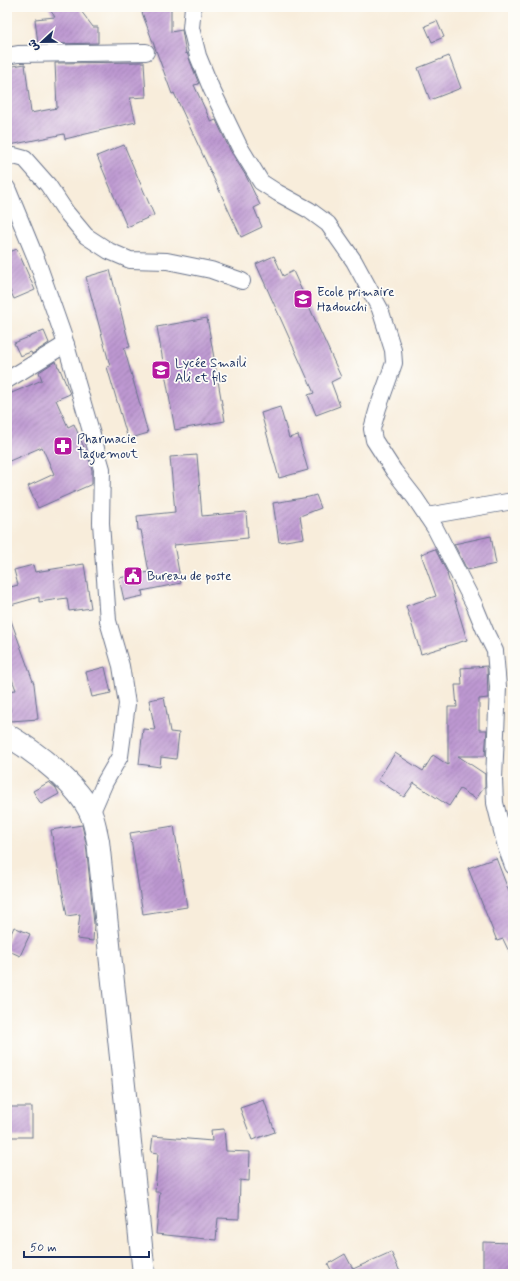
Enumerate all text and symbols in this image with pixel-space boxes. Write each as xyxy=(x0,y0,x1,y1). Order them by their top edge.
north arrow xyxy=(22,22,62,62)
text: ش xyxy=(25,37,42,54)
place label: Ecole primaire Hadouchi xyxy=(317,284,394,316)
school or university icon: Ecole primaire Hadouchi xyxy=(292,288,314,310)
place label: Lycée Smaili Ali et fils xyxy=(175,355,247,387)
school or university icon: Lycée Smaili Ali et fils xyxy=(150,359,172,381)
place label: Pharmacie Taguemout xyxy=(77,431,138,465)
pharmacy icon: Pharmacie Taguemout xyxy=(52,435,74,457)
public building icon: Bureau de poste xyxy=(122,565,144,587)
place label: Bureau de poste xyxy=(147,568,231,585)
scale bar xyxy=(24,1233,149,1259)
text: 50 m xyxy=(30,1240,57,1256)

